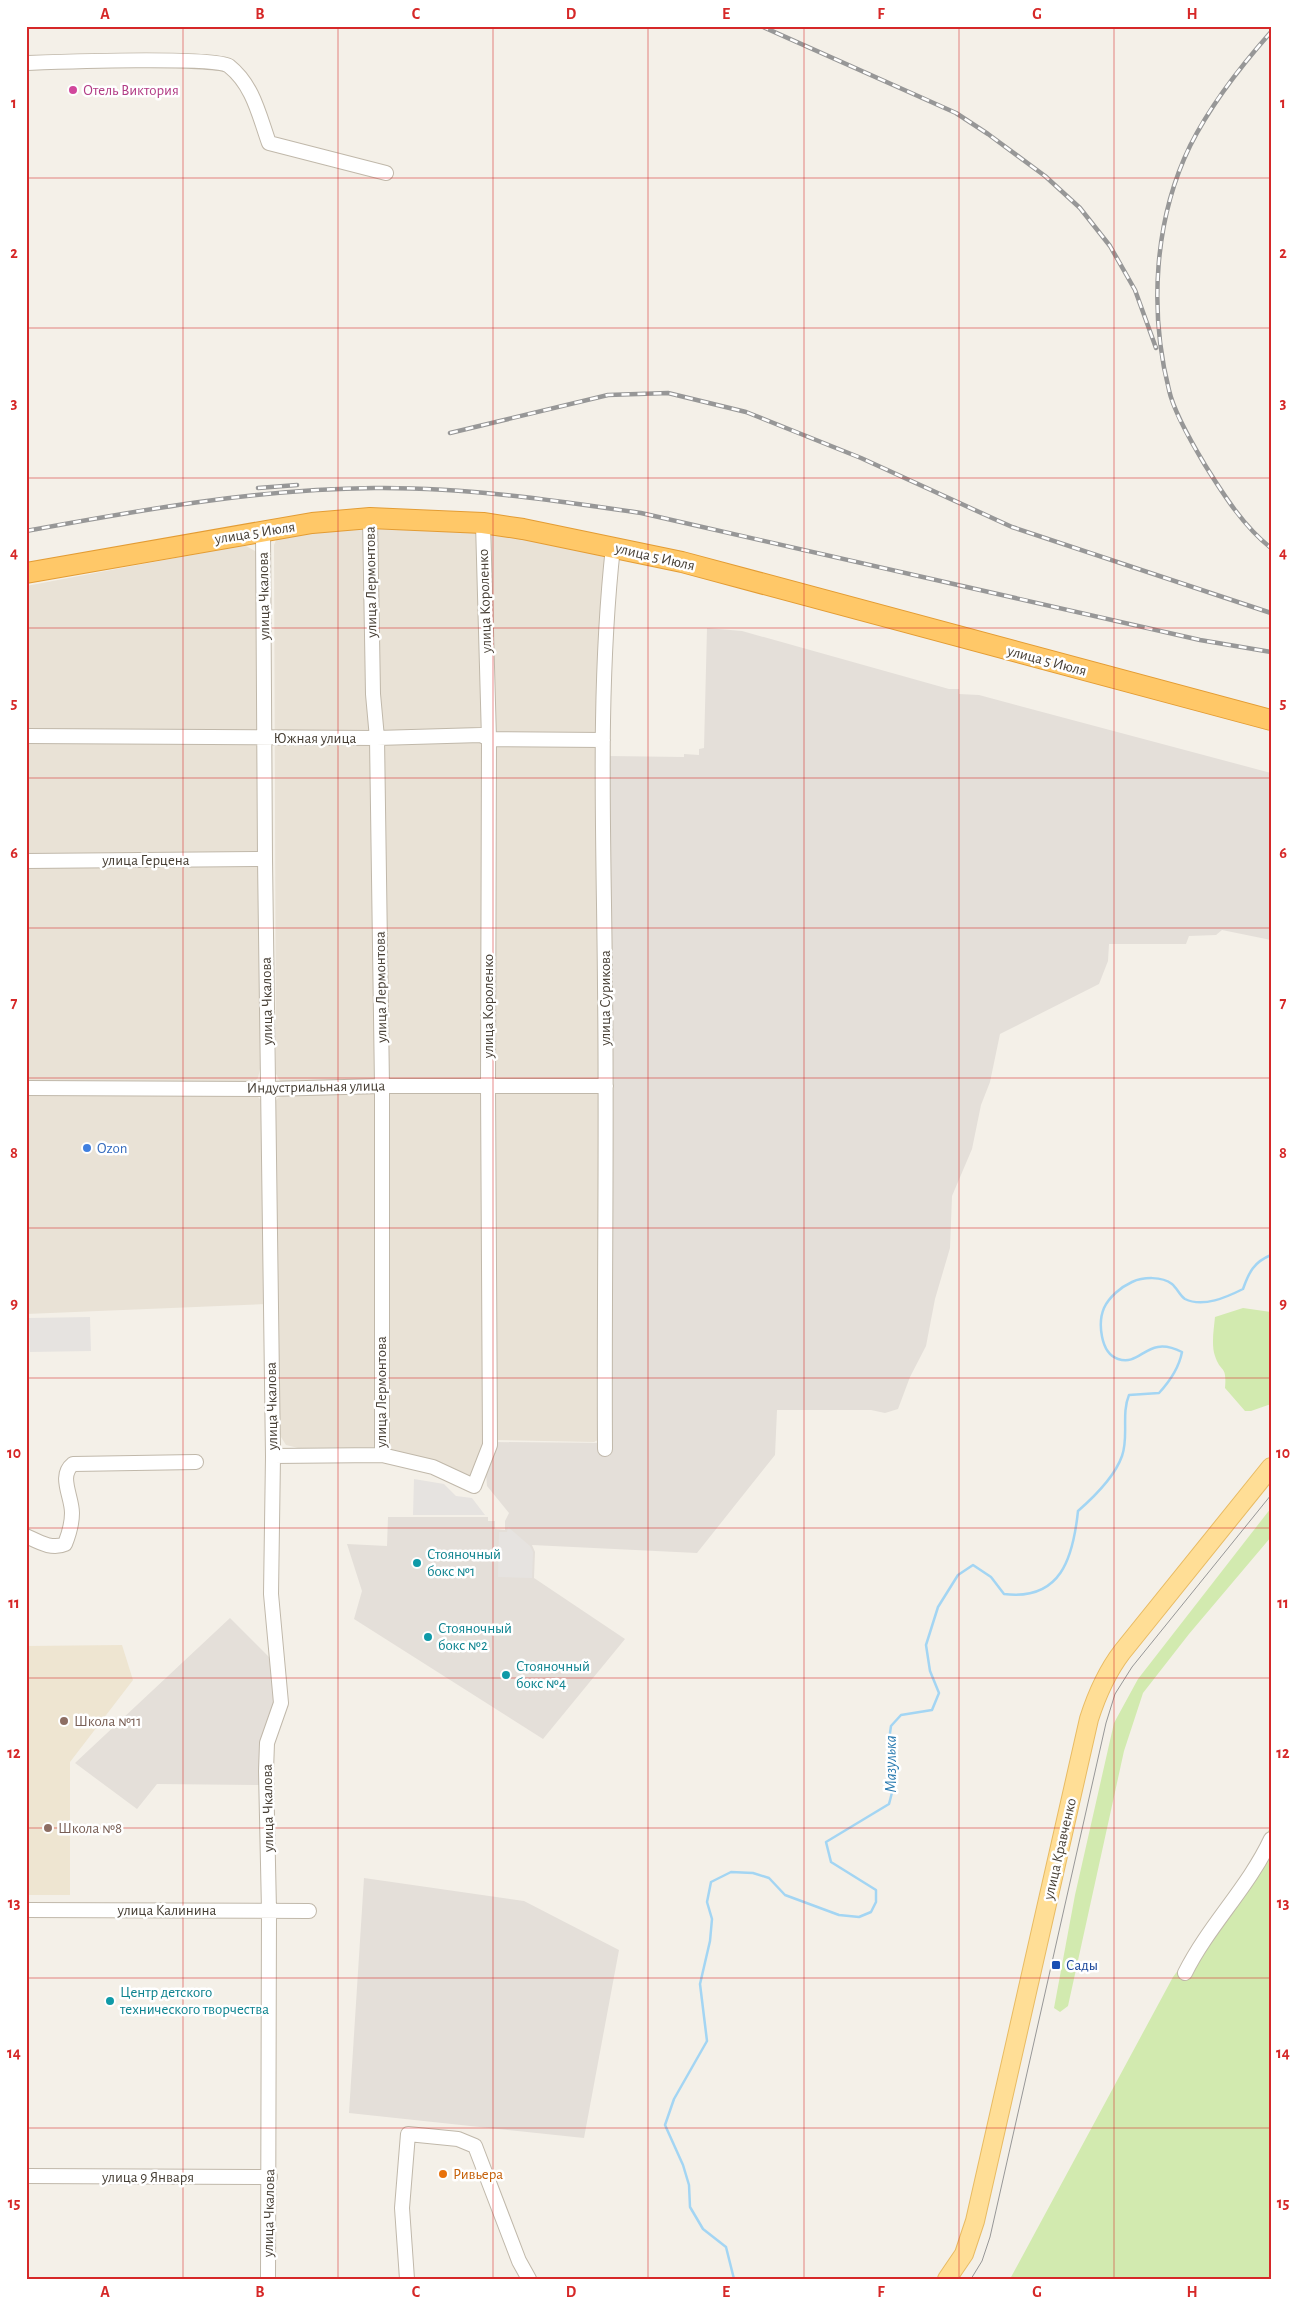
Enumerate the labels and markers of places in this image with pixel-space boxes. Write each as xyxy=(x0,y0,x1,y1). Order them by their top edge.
place label: Отель Виктория xyxy=(83,83,179,98)
marker: Отель Виктория xyxy=(67,84,79,96)
place label: Ozon xyxy=(97,1141,127,1156)
marker: Ozon xyxy=(81,1142,93,1154)
place label: Стояночный бокс №1 xyxy=(427,1547,501,1579)
marker: Стояночный бокс №1 xyxy=(411,1557,423,1569)
place label: Стояночный бокс №2 xyxy=(438,1621,512,1653)
marker: Стояночный бокс №2 xyxy=(422,1631,434,1643)
place label: Стояночный бокс №4 xyxy=(516,1659,590,1691)
marker: Стояночный бокс №4 xyxy=(500,1669,512,1681)
place label: Школа №11 xyxy=(74,1714,141,1729)
marker: Школа №11 xyxy=(58,1715,70,1727)
place label: Школа №8 xyxy=(58,1821,122,1836)
marker: Школа №8 xyxy=(42,1822,54,1834)
place label: Сады xyxy=(1066,1958,1098,1973)
marker: Сады xyxy=(1050,1959,1062,1971)
place label: Центр детского технического творчества xyxy=(119,1985,269,2017)
marker: Центр детского технического творчества xyxy=(104,1995,116,2007)
place label: Ривьера xyxy=(453,2167,503,2182)
marker: Ривьера xyxy=(437,2168,449,2180)

